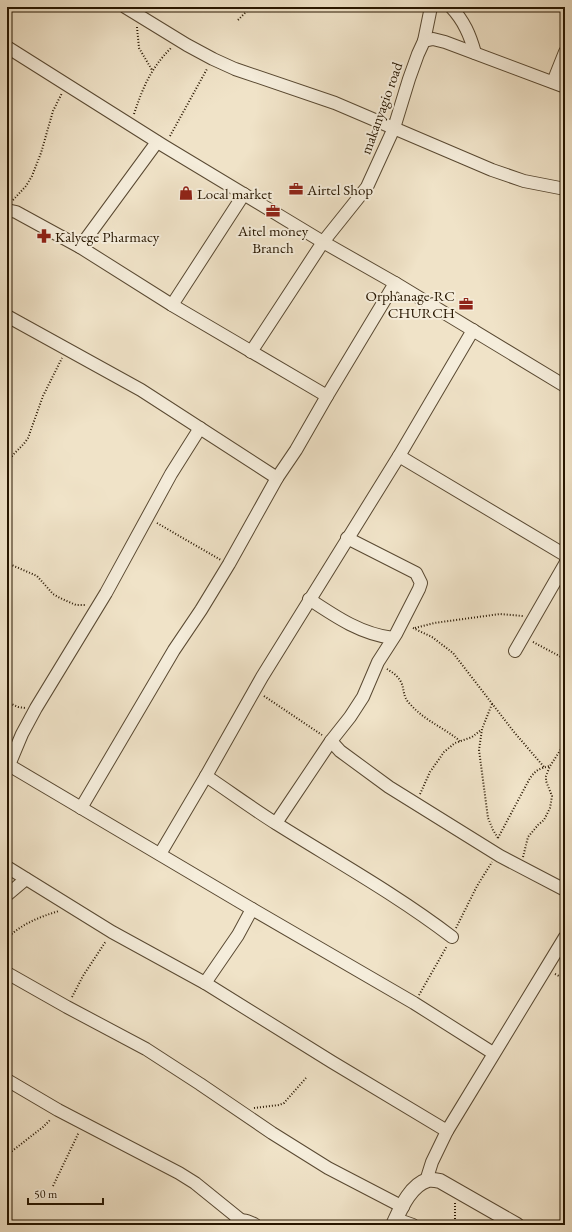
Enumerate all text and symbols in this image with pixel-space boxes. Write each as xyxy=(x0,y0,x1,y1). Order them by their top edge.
street label: makanyagio road xyxy=(356,59,407,157)
place label: Airtel Shop xyxy=(306,180,373,199)
office icon: Airtel Shop xyxy=(288,181,304,197)
place label: Local market xyxy=(197,184,272,203)
shop icon: Local market xyxy=(178,185,194,201)
office icon: Aitel money Branch xyxy=(265,203,281,219)
place label: Aitel money Branch xyxy=(237,221,309,257)
place label: Kalyege Pharmacy xyxy=(55,227,160,246)
pharmacy icon: Kalyege Pharmacy xyxy=(36,228,52,244)
place label: Orphanage-RC CHURCH xyxy=(366,286,455,322)
office icon: Orphanage-RC CHURCH xyxy=(458,296,474,312)
scale bar xyxy=(28,1180,103,1206)
text: 50 m xyxy=(34,1186,58,1202)

